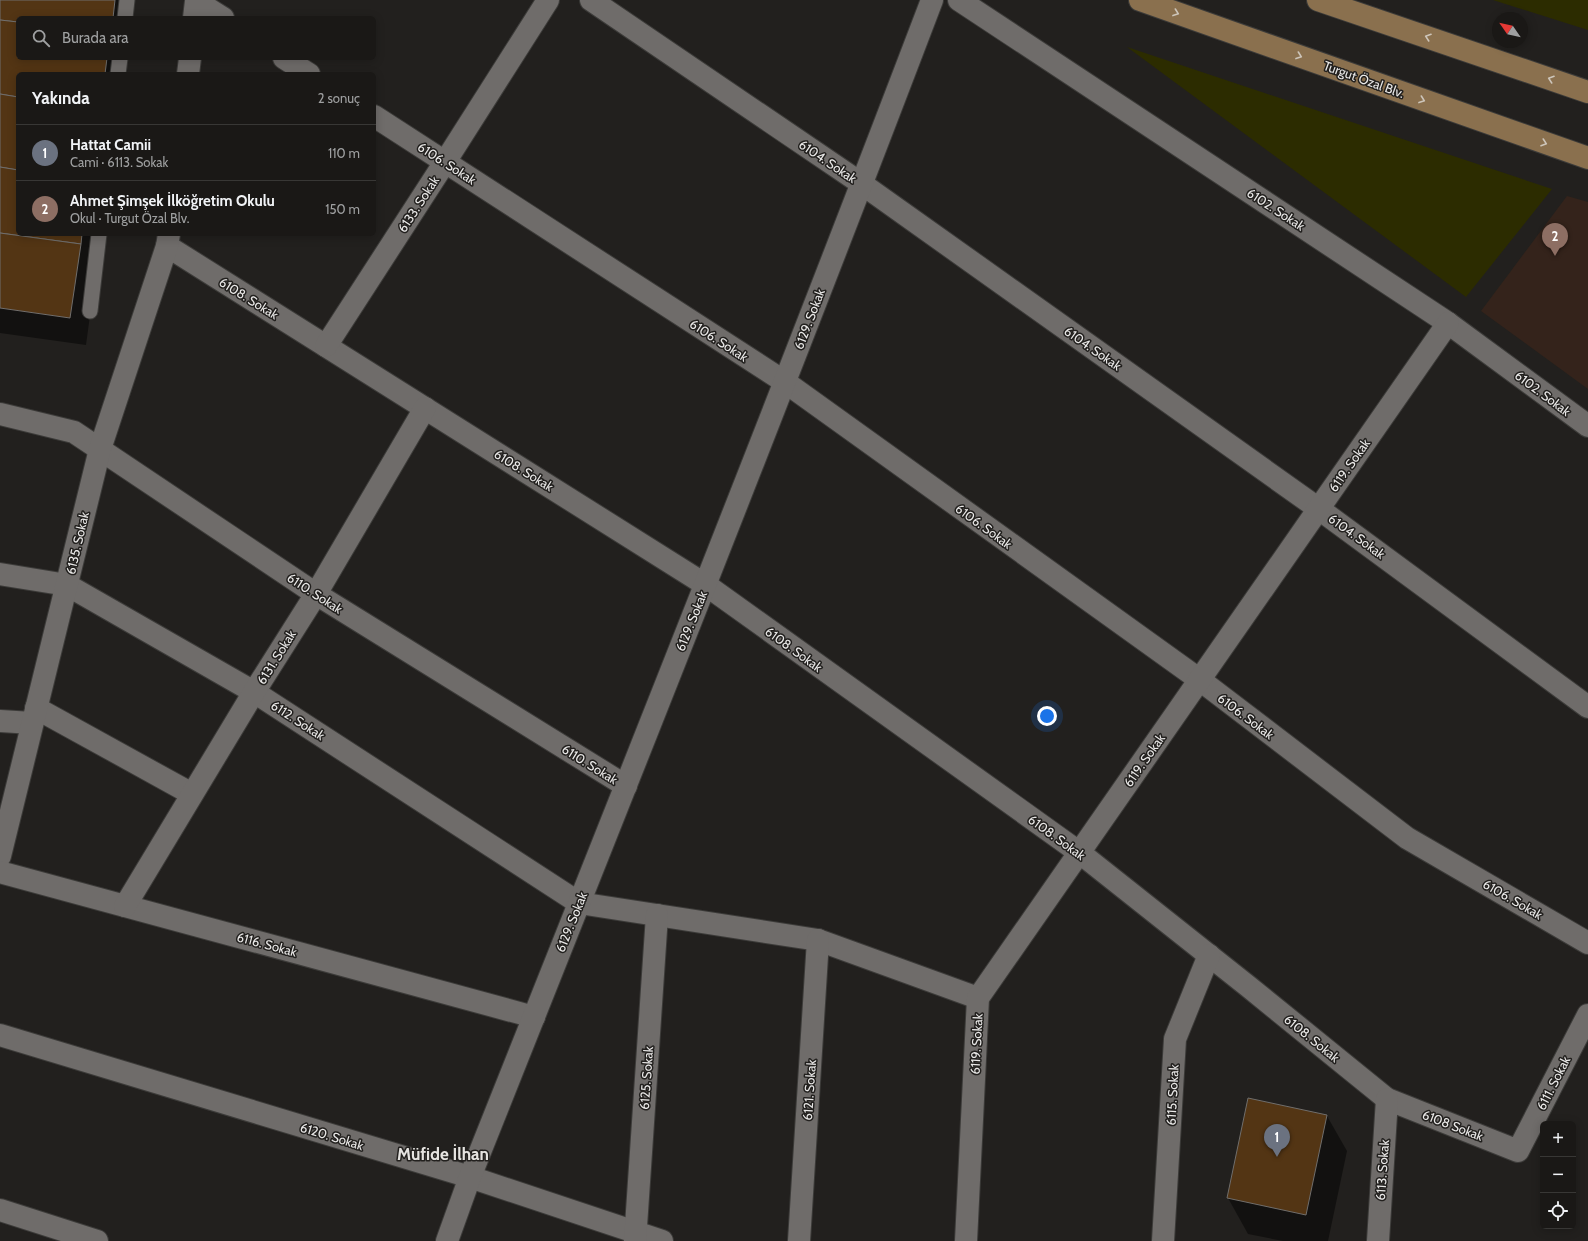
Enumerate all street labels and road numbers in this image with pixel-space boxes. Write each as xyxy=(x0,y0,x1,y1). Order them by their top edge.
street label: Turgut Özal Blv. xyxy=(1321,57,1407,101)
street label: 6104. Sokak xyxy=(796,136,860,186)
street label: 6106. Sokak xyxy=(415,138,479,188)
street label: 6133. Sokak xyxy=(394,173,442,235)
street label: 6102. Sokak xyxy=(1244,184,1308,234)
street label: 6108. Sokak xyxy=(216,274,282,323)
street label: 6129. Sokak xyxy=(790,286,828,352)
street label: 6106. Sokak xyxy=(687,315,751,365)
street label: 6104. Sokak xyxy=(1061,322,1125,374)
street label: 6102. Sokak xyxy=(1512,367,1574,419)
street label: 6119. Sokak xyxy=(1325,435,1373,495)
street label: 6108. Sokak xyxy=(491,446,557,495)
street label: 6106. Sokak xyxy=(953,500,1016,552)
street label: 6135. Sokak xyxy=(62,510,92,576)
street label: 6104. Sokak xyxy=(1326,510,1389,562)
street label: 6110. Sokak xyxy=(284,569,346,617)
street label: 6129. Sokak xyxy=(672,588,710,653)
street label: 6108. Sokak xyxy=(762,623,826,675)
street label: 6131. Sokak xyxy=(253,627,299,687)
street label: 6106. Sokak xyxy=(1215,690,1277,742)
street label: 6112. Sokak xyxy=(268,697,328,743)
street label: 6119. Sokak xyxy=(1120,730,1168,790)
street label: 6110. Sokak xyxy=(559,741,621,788)
street label: 6108. Sokak xyxy=(1025,811,1089,863)
street label: 6106. Sokak xyxy=(1480,876,1546,923)
street label: 6129. Sokak xyxy=(552,889,590,954)
street label: 6116. Sokak xyxy=(235,928,299,960)
street label: 6108. Sokak xyxy=(1281,1011,1343,1065)
street label: 6119. Sokak xyxy=(966,1013,986,1075)
street label: 6125. Sokak xyxy=(636,1046,656,1110)
street label: 6111. Sokak xyxy=(1533,1053,1573,1113)
street label: 6121. Sokak xyxy=(799,1059,819,1121)
street label: 6115. Sokak xyxy=(1162,1064,1182,1126)
street label: 6108 Sokak xyxy=(1420,1106,1486,1144)
street label: 6120. Sokak xyxy=(298,1119,366,1153)
street label: 6113. Sokak xyxy=(1372,1139,1392,1201)

